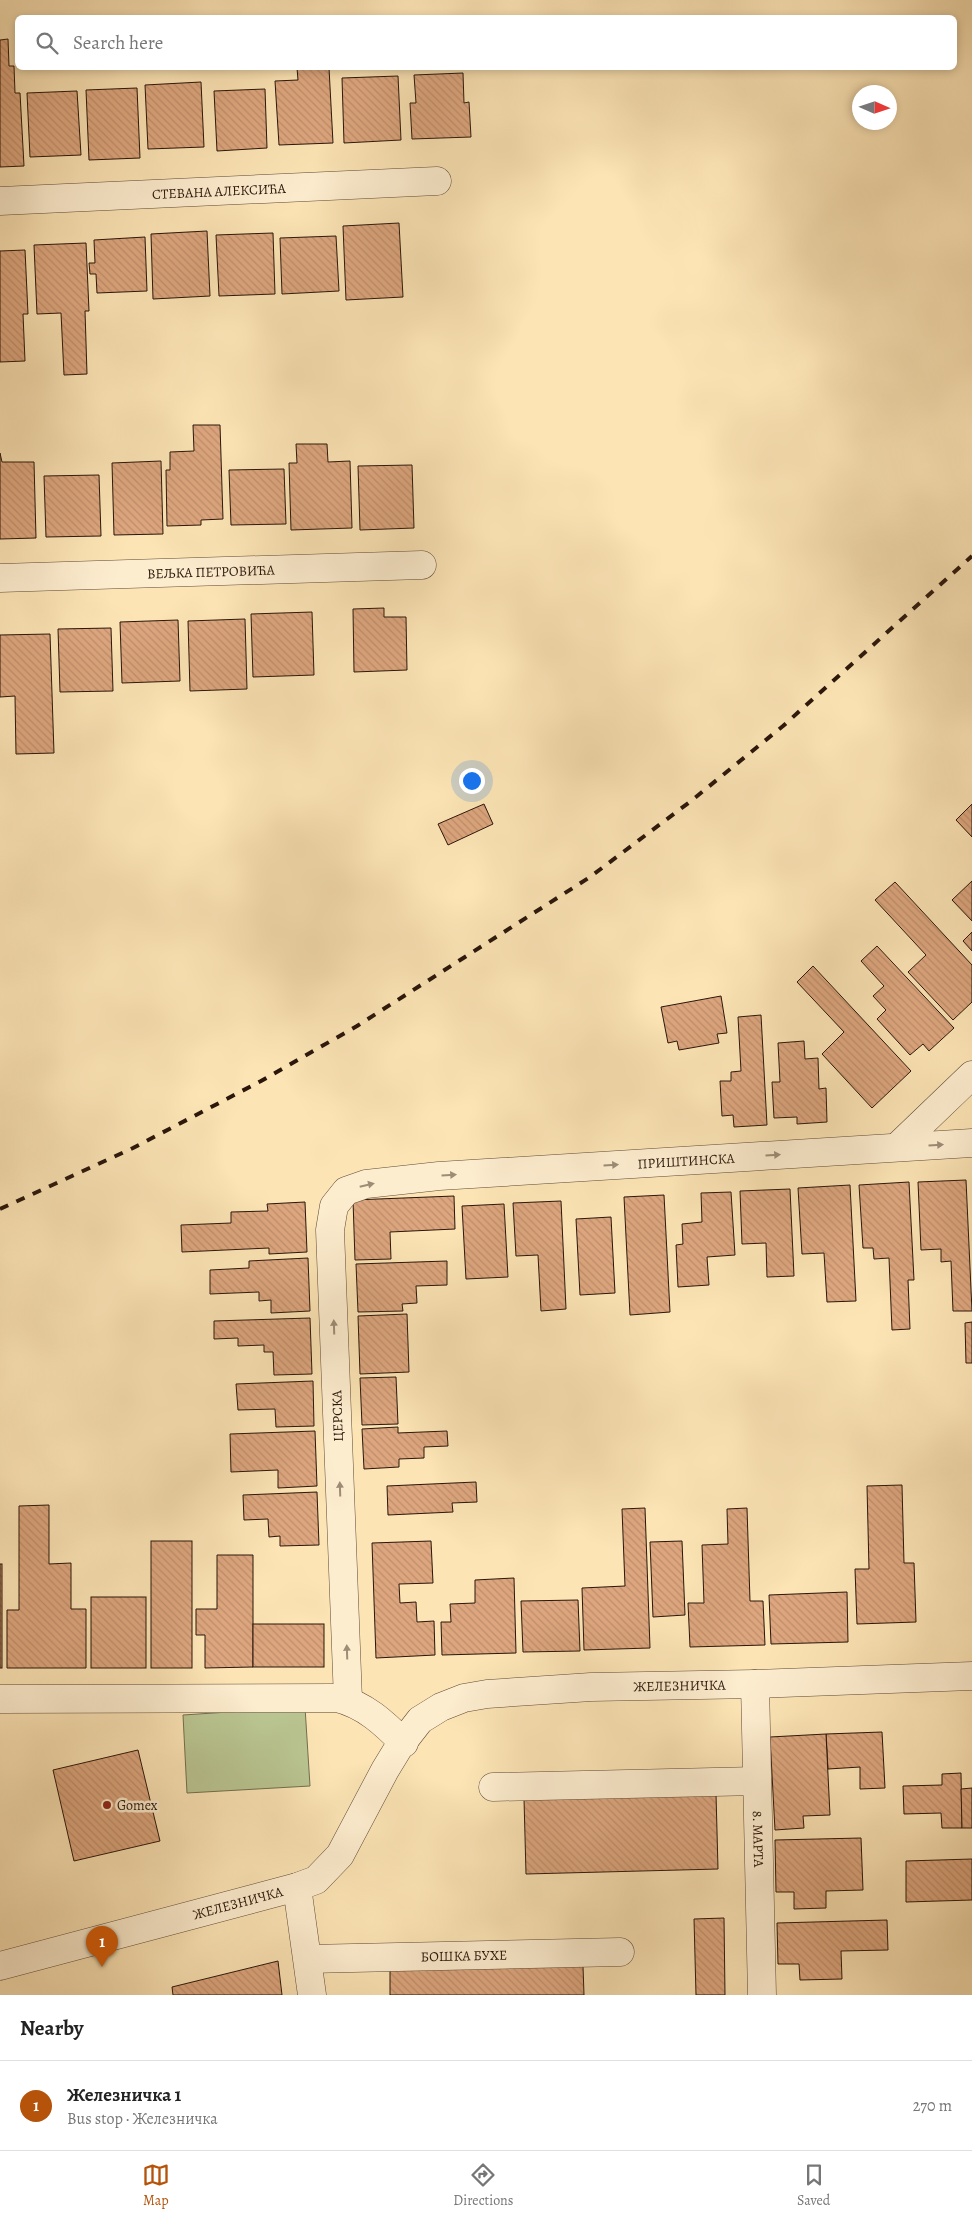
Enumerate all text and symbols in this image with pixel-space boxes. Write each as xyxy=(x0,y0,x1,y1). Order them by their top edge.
search box xyxy=(15,15,957,70)
icon: search xyxy=(33,29,61,57)
text: Search here xyxy=(73,30,163,56)
north arrow xyxy=(852,85,897,130)
street label: СТЕВАНА АЛЕКСИЋА xyxy=(152,179,287,204)
street label: ВЕЉКА ПЕТРОВИЋА xyxy=(147,561,276,583)
your location xyxy=(459,768,485,794)
one-way arrow xyxy=(928,1141,944,1149)
street label: ПРИШТИНСКА xyxy=(637,1149,736,1174)
one-way arrow xyxy=(766,1150,782,1158)
one-way arrow xyxy=(603,1161,619,1169)
one-way arrow xyxy=(441,1171,457,1179)
one-way arrow xyxy=(359,1180,375,1188)
one-way arrow xyxy=(330,1319,338,1335)
street label: ЦЕРСКА xyxy=(327,1389,348,1442)
one-way arrow xyxy=(336,1481,344,1497)
one-way arrow xyxy=(342,1643,350,1659)
street label: ЖЕЛЕЗНИЧКА xyxy=(633,1676,727,1696)
place label: Gomex xyxy=(117,1796,158,1815)
marker: Gomex xyxy=(101,1799,113,1811)
street label: 8. МАРТА xyxy=(748,1810,768,1868)
street label: ЖЕЛЕЗНИЧКА xyxy=(191,1882,286,1924)
pin: 1 xyxy=(86,1926,118,1967)
street label: БОШКА БУХЕ xyxy=(420,1946,507,1966)
text: Nearby xyxy=(20,2014,83,2042)
text: Железничка 1 xyxy=(67,2082,181,2108)
text: 1 xyxy=(33,2095,39,2117)
text: 270 m xyxy=(913,2095,952,2117)
text: Bus stop · Железничка xyxy=(67,2108,218,2130)
tab: Map xyxy=(142,2161,170,2210)
tab: Directions xyxy=(453,2161,513,2210)
tab: Saved xyxy=(797,2161,830,2210)

